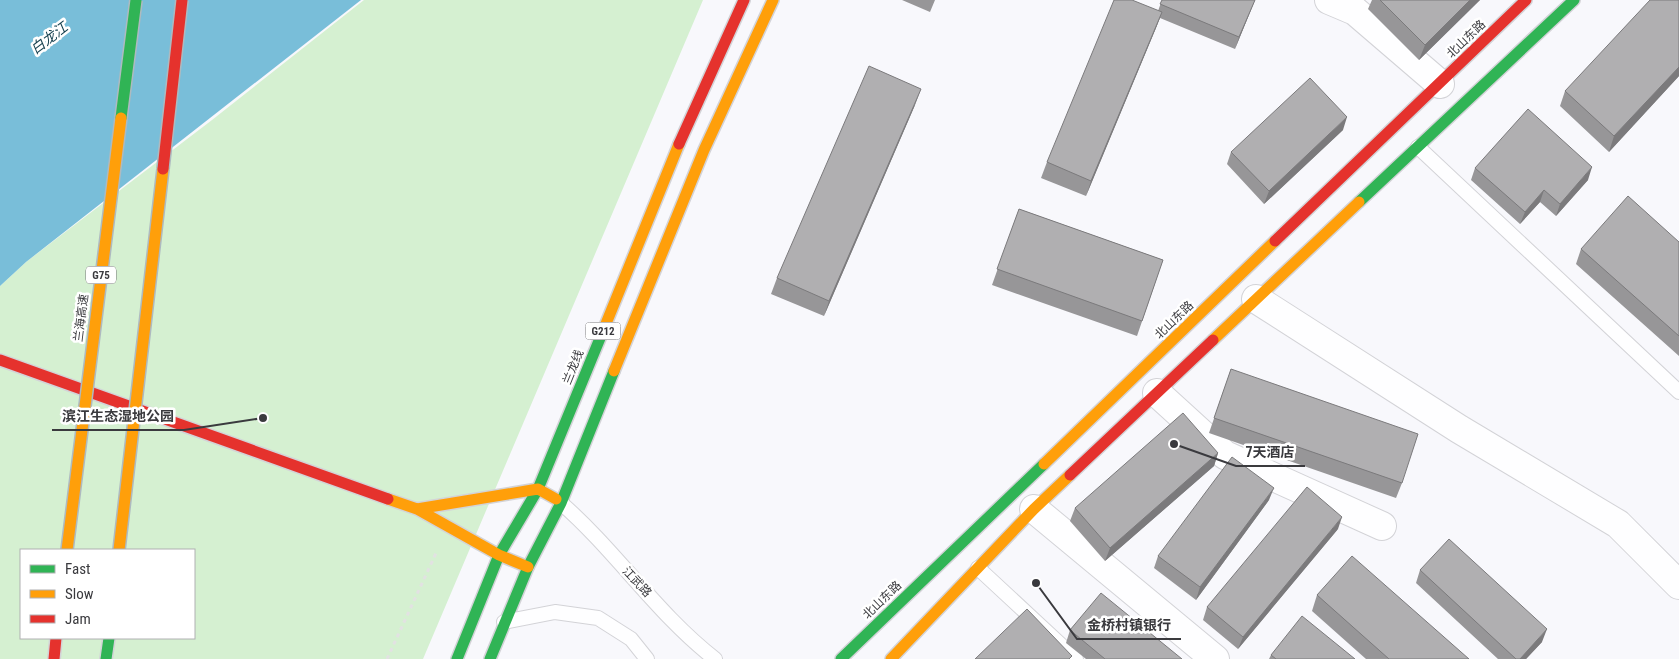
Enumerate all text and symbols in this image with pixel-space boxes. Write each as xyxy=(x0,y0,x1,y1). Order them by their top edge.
street label: 北山东路 xyxy=(1444,17,1488,61)
water label: 白龙江 xyxy=(27,18,72,57)
road number: G75 xyxy=(86,266,116,284)
street label: 兰海高速 xyxy=(71,293,91,343)
street label: 北山东路 xyxy=(1152,298,1196,342)
road number: G212 xyxy=(586,322,620,340)
street label: 兰龙线 xyxy=(560,348,586,386)
callout: 滨江生态湿地公园 xyxy=(52,401,184,430)
text: 滨江生态湿地公园 xyxy=(62,408,174,424)
callout: 7天酒店 xyxy=(1236,437,1305,466)
text: 7天酒店 xyxy=(1245,444,1295,460)
legend xyxy=(20,549,195,639)
text: Fast xyxy=(65,560,90,578)
street label: 江武路 xyxy=(620,564,654,600)
street label: 北山东路 xyxy=(860,578,904,622)
text: Slow xyxy=(65,585,94,603)
text: Jam xyxy=(65,610,91,628)
callout: 金桥村镇银行 xyxy=(1077,610,1181,639)
text: 金桥村镇银行 xyxy=(1087,617,1171,633)

